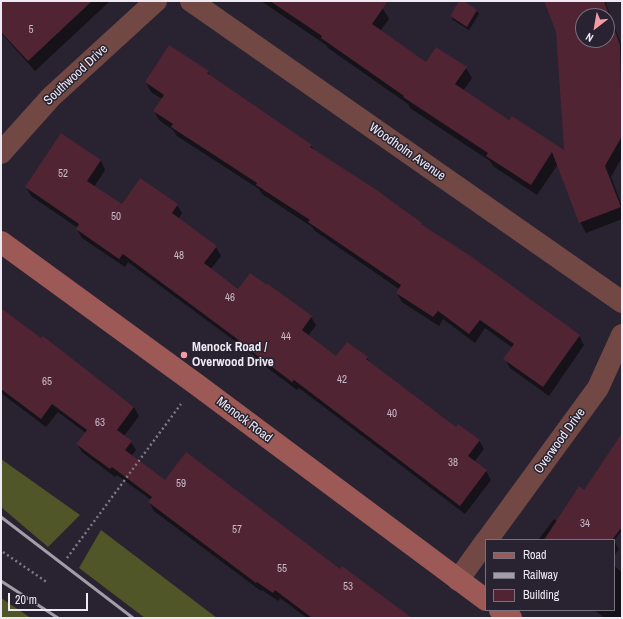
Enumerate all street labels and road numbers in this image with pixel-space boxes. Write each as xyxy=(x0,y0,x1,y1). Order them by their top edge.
street label: Southwood Drive xyxy=(41,41,111,109)
street label: Woodholm Avenue xyxy=(366,120,448,184)
street label: Menock Road xyxy=(213,394,275,446)
street label: Overwood Drive xyxy=(531,405,589,477)

